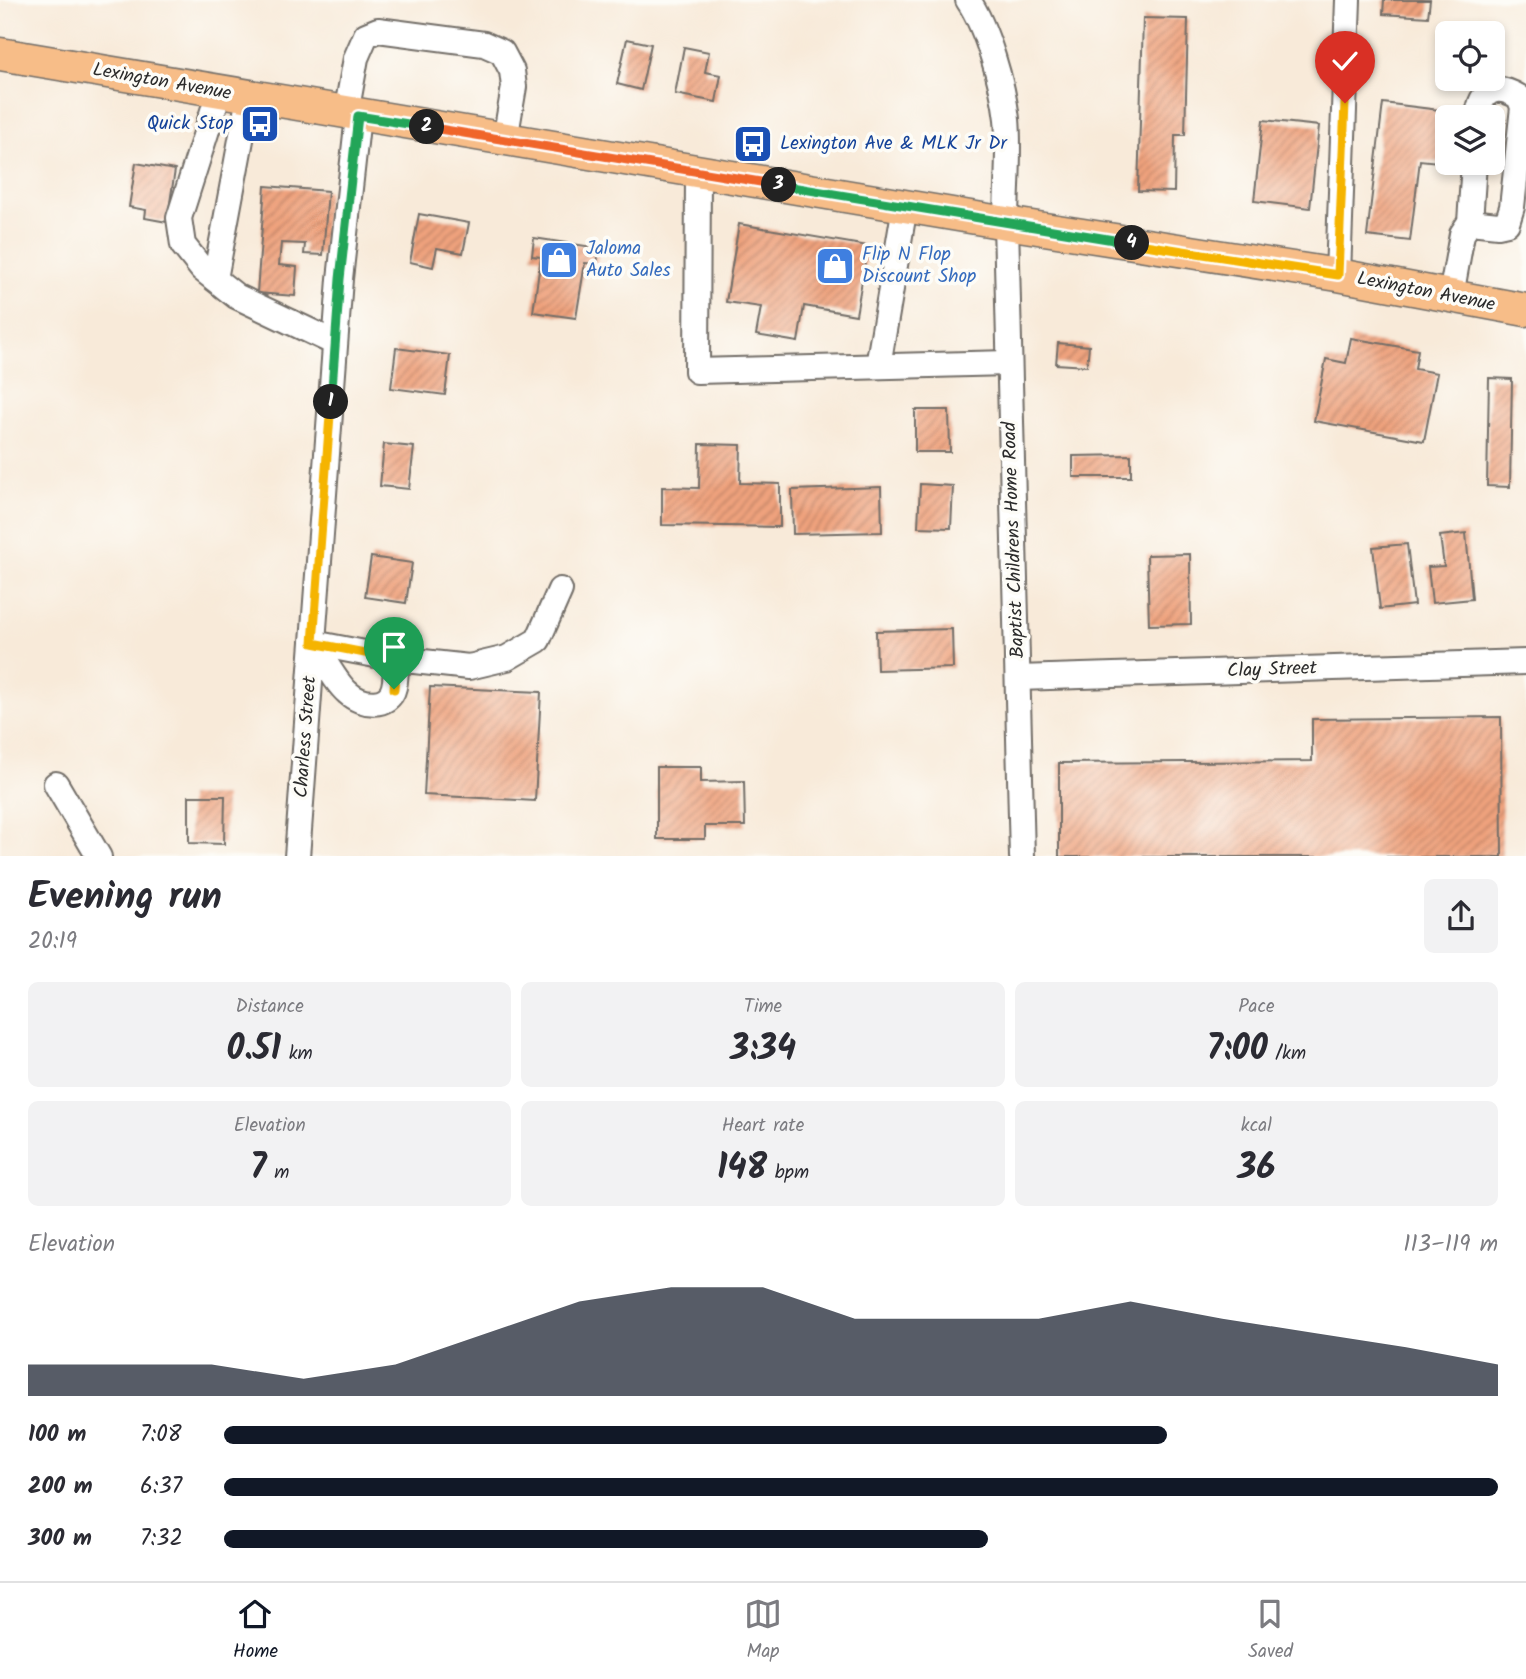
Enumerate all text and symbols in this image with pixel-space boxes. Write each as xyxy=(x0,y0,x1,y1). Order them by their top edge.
map controls xyxy=(1435,21,1505,175)
button: locate xyxy=(1435,21,1505,91)
pin xyxy=(1315,31,1375,103)
icon: check xyxy=(1326,42,1364,80)
street label: Lexington Avenue xyxy=(90,55,234,109)
bus stop icon: Quick Stop xyxy=(239,103,281,145)
button: layers xyxy=(1435,105,1505,175)
place label: Quick Stop xyxy=(147,109,233,139)
pin: 2 xyxy=(410,110,444,144)
text: 2 xyxy=(421,111,432,141)
bus stop icon: Lexington Ave & MLK Jr Dr xyxy=(732,123,774,165)
place label: Lexington Ave & MLK Jr Dr xyxy=(780,129,1008,159)
pin: 3 xyxy=(762,168,796,202)
text: 3 xyxy=(773,169,784,199)
pin: 4 xyxy=(1114,226,1150,260)
text: 4 xyxy=(1126,227,1137,257)
place label: Jaloma Auto Sales xyxy=(586,234,671,286)
shop icon: Jaloma Auto Sales xyxy=(538,239,580,281)
place label: Flip N Flop Discount Shop xyxy=(862,240,976,292)
shop icon: Flip N Flop Discount Shop xyxy=(814,245,856,287)
street label: Lexington Avenue xyxy=(1354,264,1498,320)
pin: 1 xyxy=(314,384,348,420)
text: 1 xyxy=(328,386,333,416)
street label: Baptist Childrens Home Road xyxy=(995,421,1033,659)
pin xyxy=(364,617,424,689)
icon: arrive xyxy=(375,628,413,666)
street label: Clay Street xyxy=(1227,653,1318,687)
street label: Charless Street xyxy=(287,674,325,799)
text: Evening run xyxy=(28,868,222,928)
button: share xyxy=(1424,879,1498,953)
text: 20:19 xyxy=(28,924,77,960)
text: Distance xyxy=(236,992,304,1022)
text: Time xyxy=(744,992,782,1022)
text: Pace xyxy=(1238,992,1274,1022)
text: 0.51 xyxy=(227,1022,281,1078)
text: 3:34 xyxy=(730,1022,796,1078)
text: 7:00 xyxy=(1207,1022,1268,1078)
text: km xyxy=(281,1039,313,1069)
text: /km xyxy=(1268,1039,1306,1069)
text: Elevation xyxy=(234,1111,306,1141)
text: Heart rate xyxy=(722,1111,804,1141)
text: kcal xyxy=(1241,1111,1272,1141)
text: 7 xyxy=(250,1141,267,1197)
text: 148 xyxy=(717,1141,767,1197)
text: 36 xyxy=(1237,1141,1275,1197)
text: m xyxy=(267,1158,289,1188)
text: bpm xyxy=(767,1158,809,1188)
text: Elevation xyxy=(28,1227,115,1263)
text: 113–119 m xyxy=(1403,1227,1498,1263)
text: 100 m xyxy=(28,1417,86,1453)
text: 7:08 xyxy=(140,1417,182,1453)
text: 200 m xyxy=(28,1469,93,1505)
text: 6:37 xyxy=(140,1469,182,1505)
text: 300 m xyxy=(28,1521,92,1557)
text: 7:32 xyxy=(140,1521,183,1557)
tab: Home xyxy=(233,1595,278,1667)
tab: Map xyxy=(744,1595,782,1667)
tab: Saved xyxy=(1248,1595,1293,1667)

